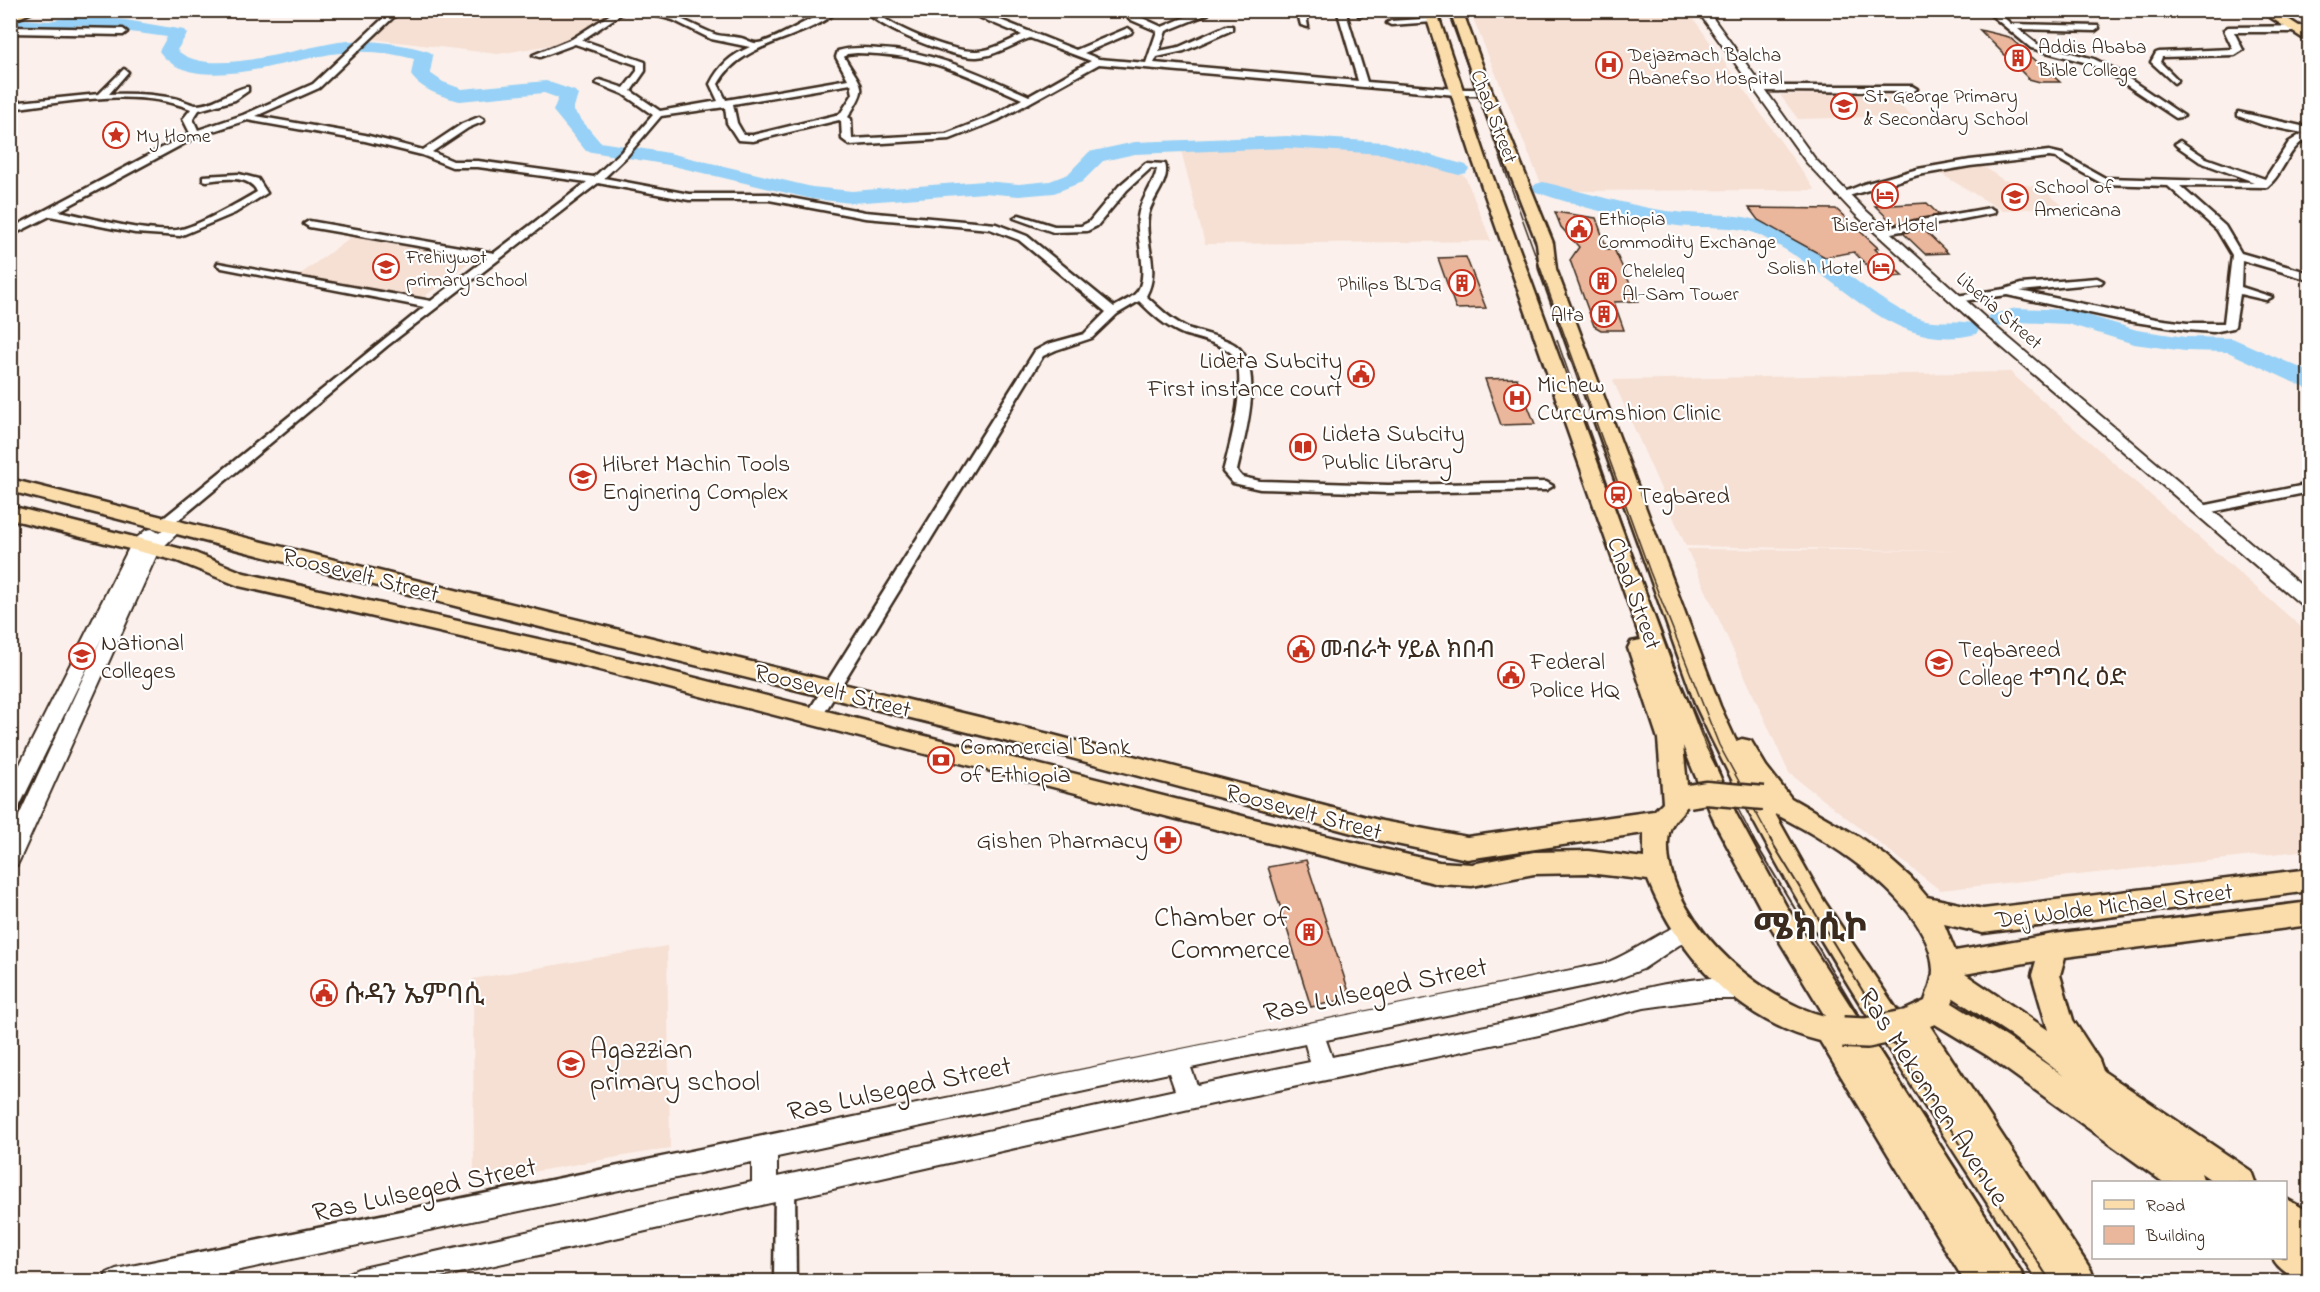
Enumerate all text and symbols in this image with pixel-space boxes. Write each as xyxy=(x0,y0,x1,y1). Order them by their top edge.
place label: Addis Ababa Bible College xyxy=(2037,34,2147,87)
place label: Dejazmach Balcha Abanefso Hospital xyxy=(1627,42,1783,94)
building icon: Addis Ababa Bible College xyxy=(2003,43,2033,73)
hospital icon: Dejazmach Balcha Abanefso Hospital xyxy=(1594,50,1624,80)
street label: Chad Street xyxy=(1462,66,1524,168)
place label: St. George Primary & Secondary School xyxy=(1864,83,2028,135)
school or university icon: St. George Primary & Secondary School xyxy=(1829,91,1859,121)
place icon: My Home xyxy=(101,120,131,150)
place label: My Home xyxy=(136,123,211,152)
place label: School of Americana xyxy=(2034,174,2121,226)
hotel icon: Biserat Hotel xyxy=(1870,180,1900,210)
school or university icon: School of Americana xyxy=(2000,182,2030,212)
place label: Ethiopia Commodity Exchange xyxy=(1598,206,1776,259)
place label: Biserat Hotel xyxy=(1831,212,1938,241)
public building icon: Ethiopia Commodity Exchange xyxy=(1564,214,1594,244)
place label: Frehiywot primary school xyxy=(405,244,527,296)
school or university icon: Frehiywot primary school xyxy=(371,252,401,282)
hotel icon: Solish Hotel xyxy=(1866,252,1896,282)
place label: Solish Hotel xyxy=(1767,255,1862,284)
place label: Cheleleq Al-Sam Tower xyxy=(1622,258,1739,310)
building icon: Cheleleq Al-Sam Tower xyxy=(1588,266,1618,296)
street label: Liberia Street xyxy=(1949,266,2048,358)
building icon: Philips BLDG xyxy=(1447,268,1477,298)
place label: Philips BLDG xyxy=(1337,271,1442,300)
building icon: Alta xyxy=(1589,299,1619,329)
place label: Alta xyxy=(1551,302,1584,331)
place label: Lideta Subcity First instance court xyxy=(1146,345,1342,408)
public building icon: Lideta Subcity First instance court xyxy=(1346,359,1376,389)
place label: Michew Curcumshion Clinic xyxy=(1537,369,1721,432)
hospital icon: Michew Curcumshion Clinic xyxy=(1502,383,1532,413)
place label: Lideta Subcity Public Library xyxy=(1322,418,1465,482)
library icon: Lideta Subcity Public Library xyxy=(1288,432,1318,462)
place label: Hibret Machin Tools Enginering Complex xyxy=(602,448,790,511)
school or university icon: Hibret Machin Tools Enginering Complex xyxy=(568,462,598,492)
station icon: Tegbared xyxy=(1603,480,1633,510)
place label: Tegbared xyxy=(1638,480,1730,515)
street label: Chad Street xyxy=(1596,533,1669,655)
street label: Roosevelt Street xyxy=(278,540,443,613)
place label: National colleges xyxy=(101,627,184,690)
public building icon: መብራት ሃይል ክበብ xyxy=(1286,634,1316,664)
place label: መብራት ሃይል ክበብ xyxy=(1320,634,1495,669)
place label: Tegbareed College ተግባረ ዕድ xyxy=(1958,634,2127,697)
school or university icon: National colleges xyxy=(67,641,97,671)
place label: Federal Police HQ xyxy=(1529,646,1620,709)
school or university icon: Tegbareed College ተግባረ ዕድ xyxy=(1924,648,1954,678)
street label: Roosevelt Street xyxy=(750,656,915,729)
public building icon: Federal Police HQ xyxy=(1496,660,1526,690)
place label: Commercial Bank of Ethiopia xyxy=(960,731,1131,794)
bank icon: Commercial Bank of Ethiopia xyxy=(926,745,956,775)
street label: Roosevelt Street xyxy=(1221,776,1385,851)
place label: Gishen Pharmacy xyxy=(977,825,1148,861)
pharmacy icon: Gishen Pharmacy xyxy=(1153,825,1183,855)
street label: Dej Wolde Michael Street xyxy=(1993,876,2235,940)
place label: Chamber of Commerce xyxy=(1154,899,1290,972)
district label: ሜክሲኮ xyxy=(1754,904,1868,957)
building icon: Chamber of Commerce xyxy=(1294,917,1324,947)
street label: Ras Lulseged Street xyxy=(1260,948,1492,1035)
place label: ሱዳን ኤምባሲ xyxy=(344,976,485,1017)
public building icon: ሱዳን ኤምባሲ xyxy=(309,978,339,1008)
street label: Ras Mekonnen Avenue xyxy=(1846,981,2018,1215)
place label: Agazzian primary school xyxy=(590,1031,760,1104)
street label: Ras Lulseged Street xyxy=(784,1047,1016,1134)
school or university icon: Agazzian primary school xyxy=(556,1049,586,1079)
street label: Ras Lulseged Street xyxy=(309,1148,541,1235)
legend xyxy=(2092,1181,2287,1259)
text: Road xyxy=(2146,1194,2185,1220)
text: Building xyxy=(2145,1224,2205,1251)

